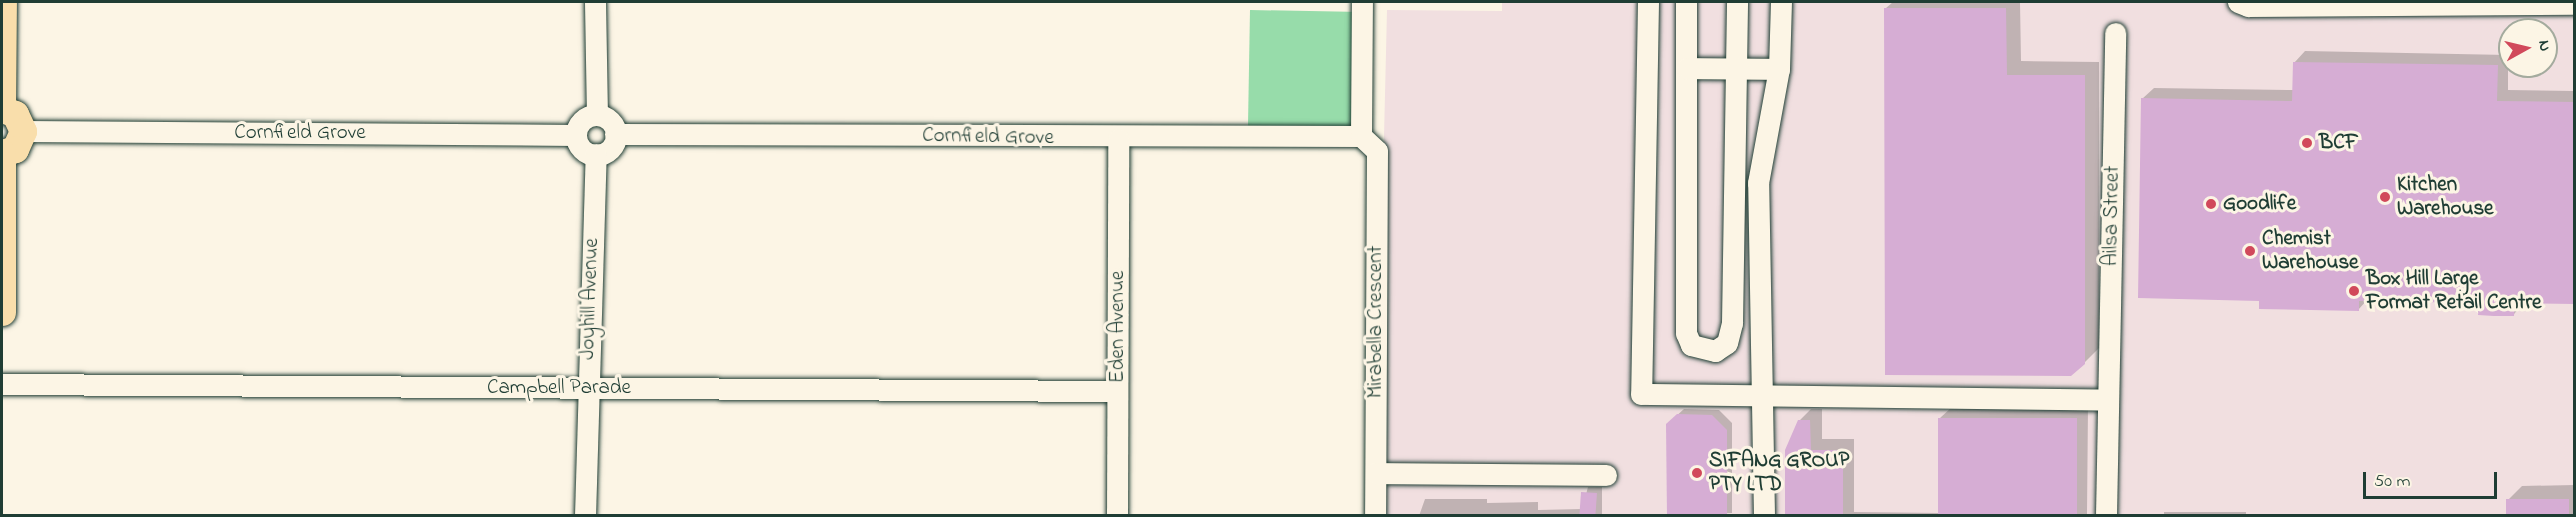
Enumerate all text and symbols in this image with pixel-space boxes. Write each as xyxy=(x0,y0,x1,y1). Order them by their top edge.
north arrow xyxy=(2498,18,2558,78)
text: N xyxy=(2531,39,2556,53)
street label: Cornfield Grove xyxy=(234,120,366,146)
street label: Cornfield Grove xyxy=(922,123,1054,151)
place label: BCF xyxy=(2319,130,2358,156)
marker: BCF xyxy=(2300,136,2314,150)
street label: Ailsa Street xyxy=(2099,166,2125,266)
place label: Kitchen Warehouse xyxy=(2397,172,2493,222)
marker: Kitchen Warehouse xyxy=(2378,190,2392,204)
place label: Goodlife xyxy=(2223,191,2296,217)
marker: Goodlife xyxy=(2204,197,2218,211)
place label: Chemist Warehouse xyxy=(2262,226,2358,276)
street label: Joyhill Avenue xyxy=(575,238,605,360)
marker: Chemist Warehouse xyxy=(2243,244,2257,258)
street label: Mirabella Crescent xyxy=(1363,246,1389,398)
place label: Box Hill Large Format Retail Centre xyxy=(2366,266,2541,316)
street label: Eden Avenue xyxy=(1105,271,1131,383)
marker: Box Hill Large Format Retail Centre xyxy=(2347,284,2361,298)
street label: Campbell Parade xyxy=(487,375,631,401)
place label: SIFANG GROUP PTY LTD xyxy=(1709,448,1850,498)
scale bar xyxy=(2366,460,2500,498)
marker: SIFANG GROUP PTY LTD xyxy=(1690,466,1704,480)
text: 50 m xyxy=(2374,469,2411,495)

